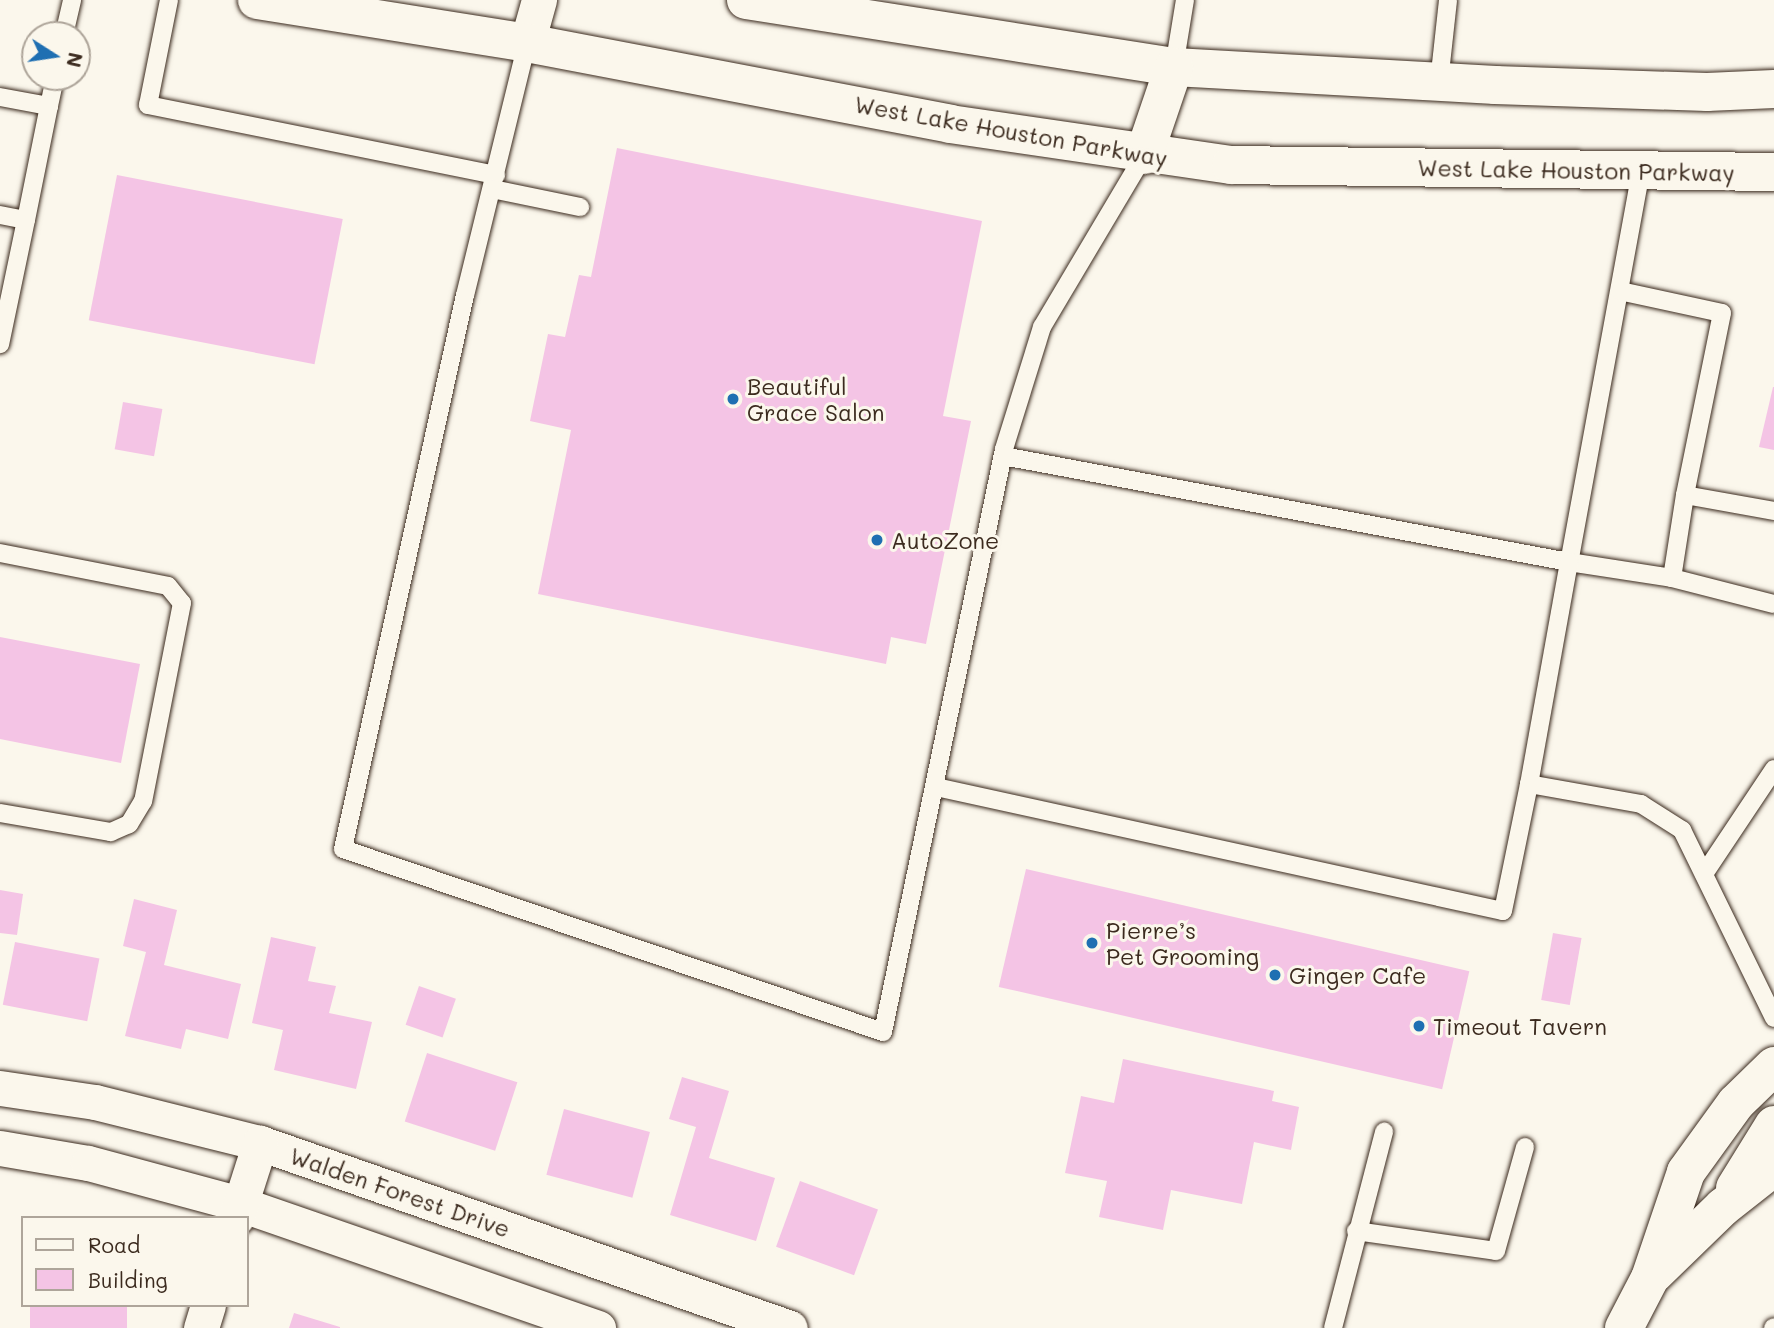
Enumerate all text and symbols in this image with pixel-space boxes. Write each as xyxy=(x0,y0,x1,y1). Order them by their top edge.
north arrow xyxy=(21,21,91,91)
text: N xyxy=(61,50,89,70)
street label: West Lake Houston Parkway xyxy=(852,90,1170,172)
street label: West Lake Houston Parkway xyxy=(1417,153,1735,187)
place label: Beautiful Grace Salon xyxy=(747,372,884,426)
marker: Beautiful Grace Salon xyxy=(725,391,741,407)
place label: AutoZone xyxy=(891,526,999,554)
marker: AutoZone xyxy=(869,532,885,548)
place label: Pierre’s Pet Grooming xyxy=(1106,916,1259,970)
marker: Pierre’s Pet Grooming xyxy=(1084,935,1100,951)
place label: Ginger Cafe xyxy=(1289,961,1426,989)
marker: Ginger Cafe xyxy=(1267,967,1283,983)
place label: Timeout Tavern xyxy=(1433,1012,1607,1040)
marker: Timeout Tavern xyxy=(1411,1018,1427,1034)
street label: Walden Forest Drive xyxy=(286,1141,514,1243)
legend xyxy=(21,1216,248,1307)
text: Road xyxy=(88,1231,140,1258)
text: Building xyxy=(88,1266,168,1293)

